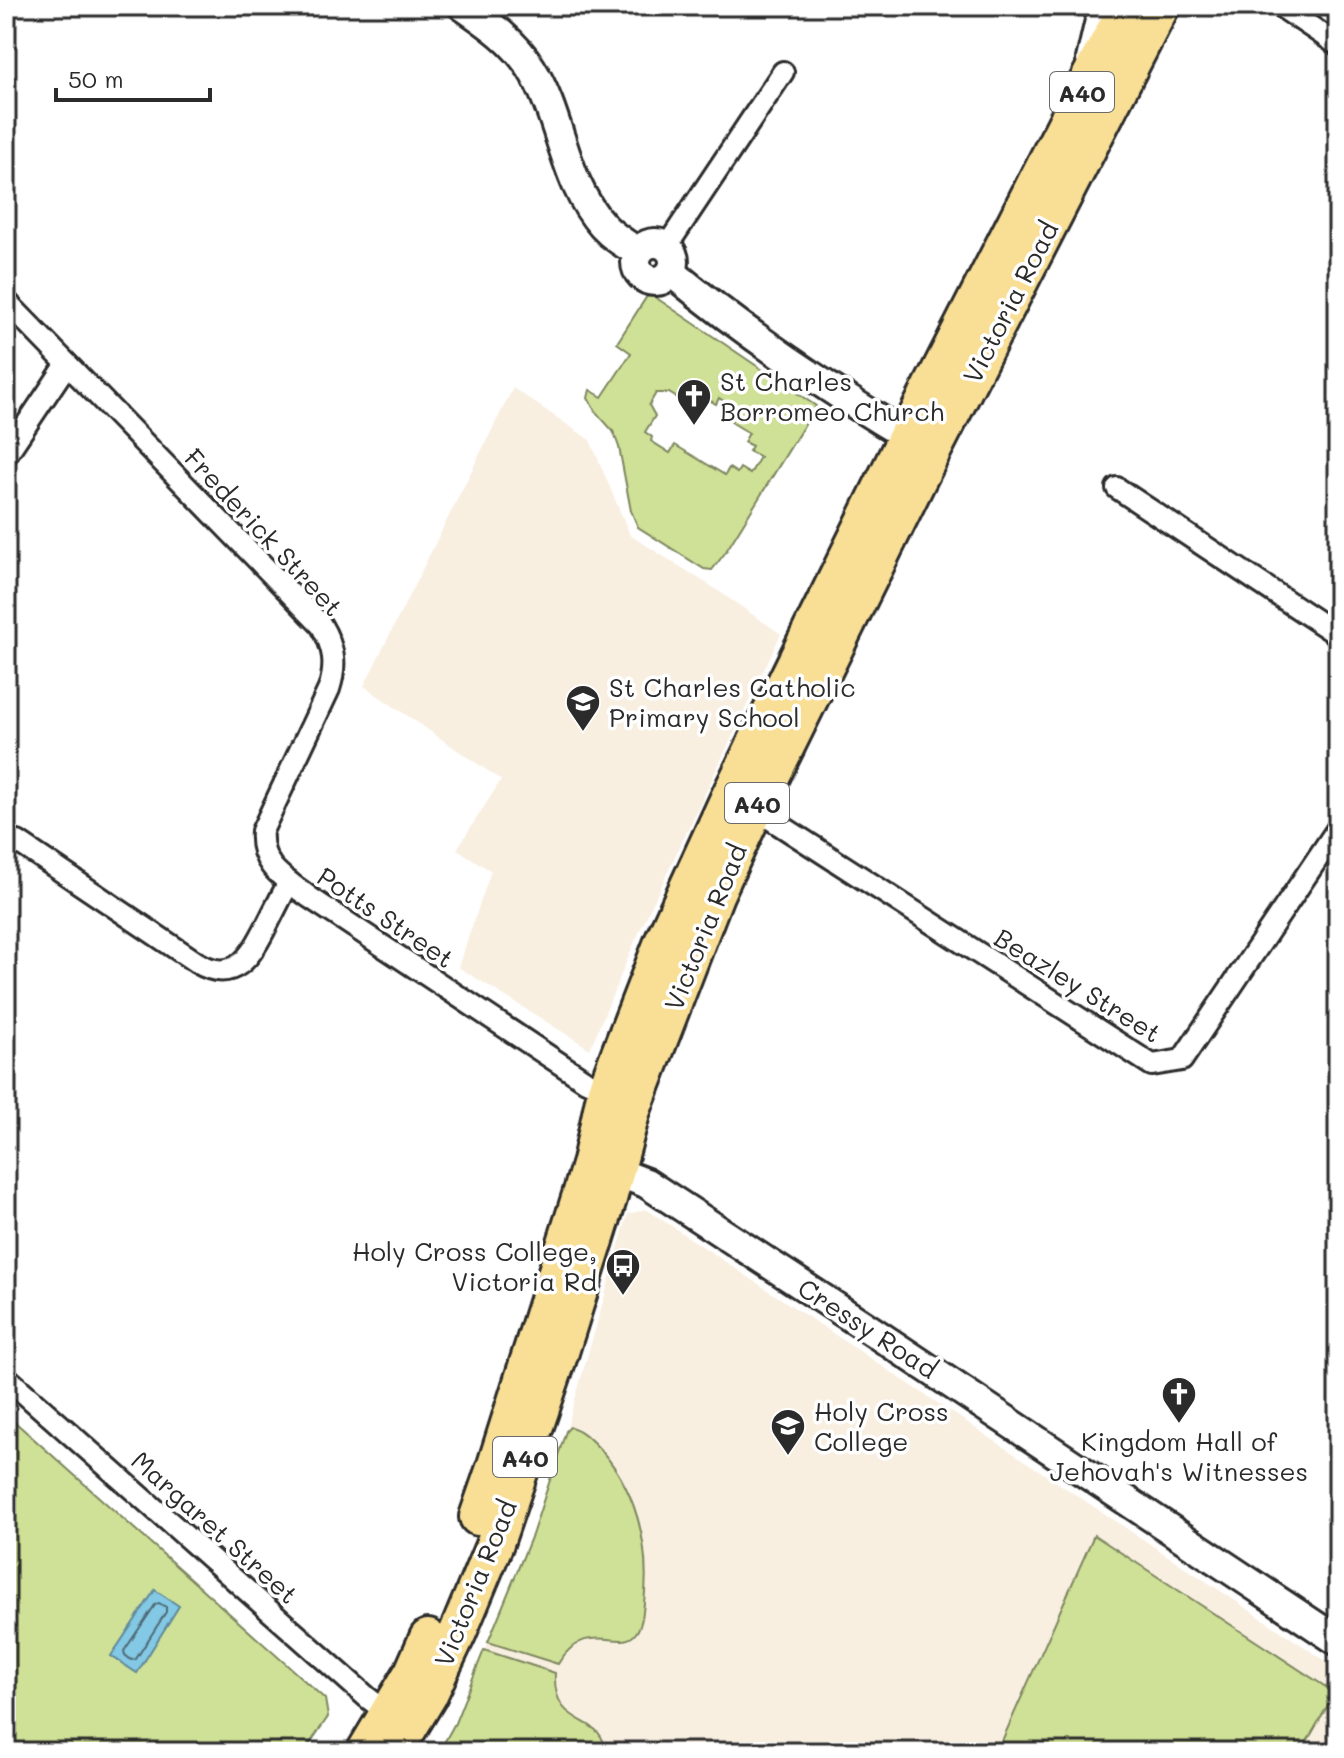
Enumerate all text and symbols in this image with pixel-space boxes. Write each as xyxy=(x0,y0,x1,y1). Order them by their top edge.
scale bar xyxy=(56,52,210,102)
text: 50 m xyxy=(68,63,124,94)
road number: A40 xyxy=(1050,72,1114,112)
street label: Victoria Road xyxy=(955,215,1065,389)
place label: St Charles Borromeo Church xyxy=(720,364,944,428)
church icon: St Charles Borromeo Church xyxy=(675,377,713,427)
street label: Frederick Street xyxy=(177,441,351,623)
place label: St Charles Catholic Primary School xyxy=(609,670,856,734)
school or university icon: St Charles Catholic Primary School xyxy=(564,683,602,733)
road number: A40 xyxy=(725,783,789,823)
street label: Victoria Road xyxy=(656,839,754,1015)
street label: Potts Street xyxy=(311,859,461,975)
street label: Beazley Street xyxy=(988,920,1168,1050)
place label: Holy Cross College, Victoria Rd xyxy=(352,1234,597,1298)
bus stop icon: Holy Cross College, Victoria Rd xyxy=(604,1247,642,1297)
street label: Cressy Road xyxy=(792,1270,944,1386)
church icon: Kingdom Hall of Jehovah's Witnesses xyxy=(1160,1375,1198,1425)
place label: Holy Cross College xyxy=(814,1394,949,1458)
school or university icon: Holy Cross College xyxy=(769,1407,807,1457)
place label: Kingdom Hall of Jehovah's Witnesses xyxy=(1050,1424,1308,1488)
road number: A40 xyxy=(493,1437,557,1477)
street label: Margaret Street xyxy=(125,1443,305,1611)
street label: Victoria Road xyxy=(426,1495,524,1671)

